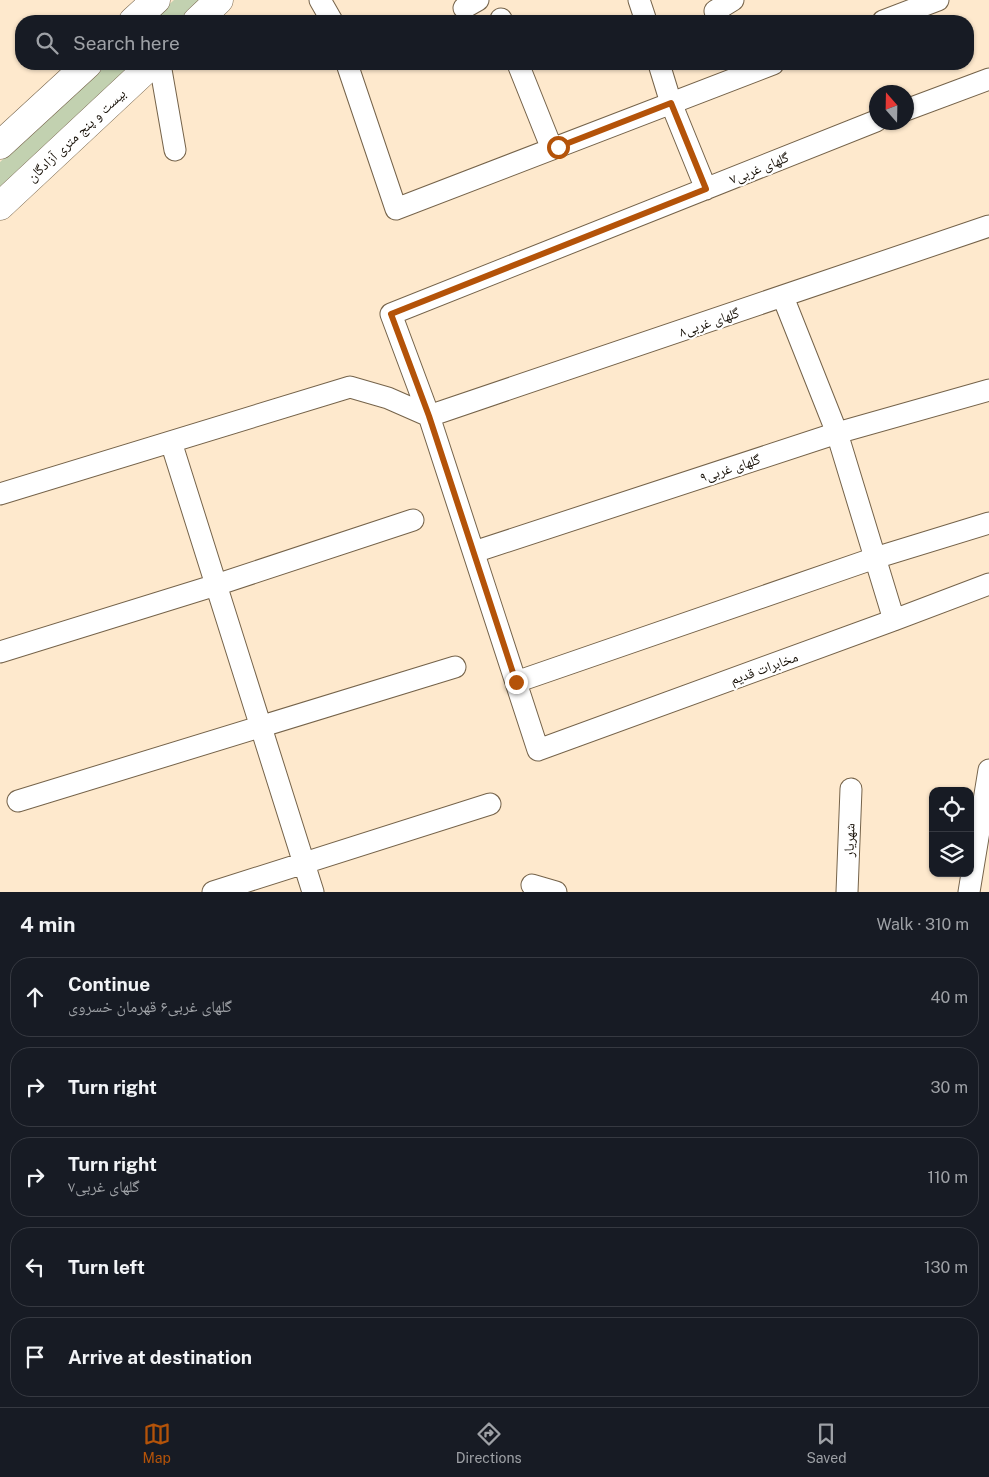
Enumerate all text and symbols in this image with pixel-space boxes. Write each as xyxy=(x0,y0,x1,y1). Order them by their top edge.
search box xyxy=(15,15,974,70)
icon: search xyxy=(33,29,61,57)
text: Search here xyxy=(73,32,180,54)
street label: بیست و پنج متری آزادگان xyxy=(23,85,130,186)
north arrow xyxy=(869,85,914,130)
route start xyxy=(547,136,570,159)
street label: گلهای غربی۷ xyxy=(727,149,792,188)
street label: گلهای غربی۸ xyxy=(677,304,742,341)
street label: گلهای غربی۹ xyxy=(698,451,763,486)
street label: مخابرات قدیم xyxy=(728,648,801,690)
route end xyxy=(505,671,528,694)
map controls xyxy=(929,787,974,877)
button: locate xyxy=(929,787,974,832)
street label: شهریار xyxy=(840,823,859,858)
button: layers xyxy=(929,832,974,877)
text: 4 min xyxy=(20,912,75,937)
text: Walk · 310 m xyxy=(876,915,969,934)
text: Continue xyxy=(68,973,150,995)
icon: ahead xyxy=(21,983,49,1011)
text: 40 m xyxy=(930,988,968,1007)
text: گلهای غربی۶ قهرمان خسروی xyxy=(68,997,232,1016)
icon: right xyxy=(21,1073,49,1101)
text: Turn right xyxy=(68,1076,157,1098)
text: 30 m xyxy=(931,1078,968,1097)
text: Turn right xyxy=(68,1153,157,1175)
icon: right xyxy=(21,1163,49,1191)
text: 110 m xyxy=(927,1168,968,1187)
text: گلهای غربی۷ xyxy=(68,1177,140,1196)
icon: left xyxy=(21,1253,49,1281)
text: Turn left xyxy=(68,1256,145,1278)
text: 130 m xyxy=(924,1258,968,1277)
icon: arrive xyxy=(21,1343,49,1371)
text: Arrive at destination xyxy=(68,1346,252,1368)
tab: Map xyxy=(142,1420,171,1466)
tab: Directions xyxy=(456,1420,522,1466)
tab: Saved xyxy=(806,1420,847,1466)

